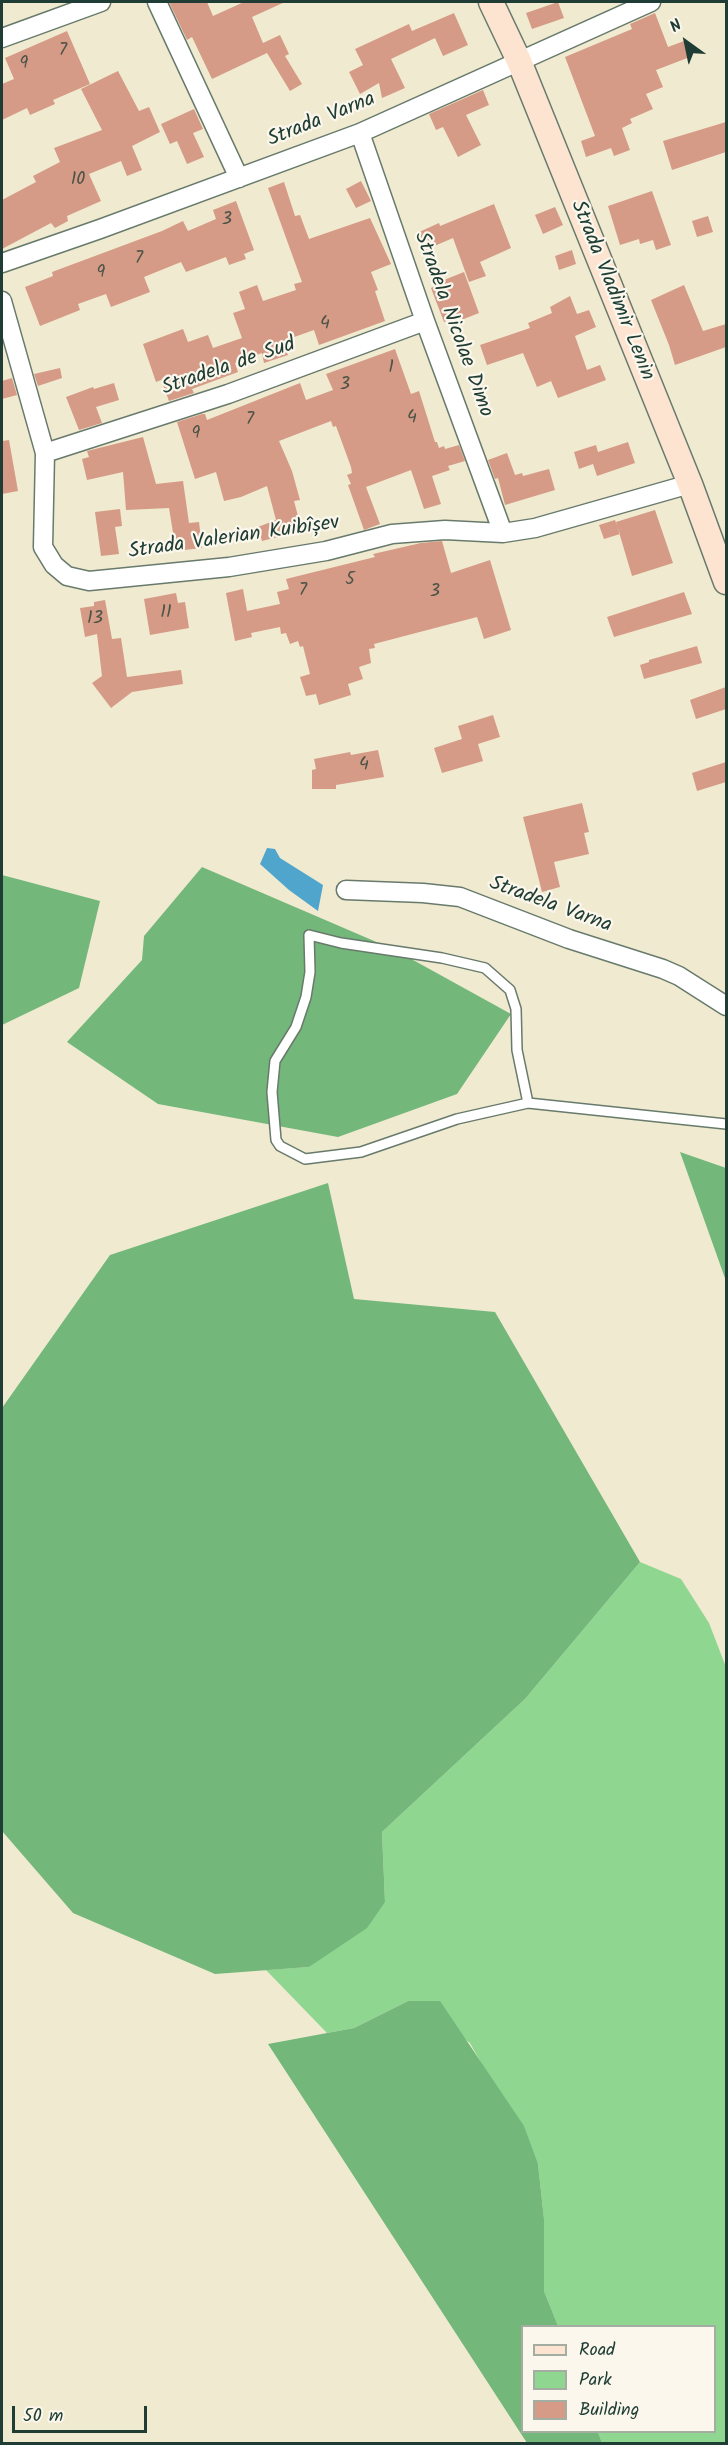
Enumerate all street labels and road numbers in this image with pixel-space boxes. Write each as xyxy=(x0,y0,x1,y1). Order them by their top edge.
street label: Strada Varna xyxy=(265,88,379,154)
street label: Strada Vladimir Lenin xyxy=(563,197,659,385)
street label: Stradela Nicolae Dimo xyxy=(407,229,497,421)
street label: Stradela de Sud xyxy=(159,333,299,403)
street label: Strada Valerian Kuibîșev xyxy=(127,512,341,566)
street label: Stradela Varna xyxy=(485,872,615,940)

